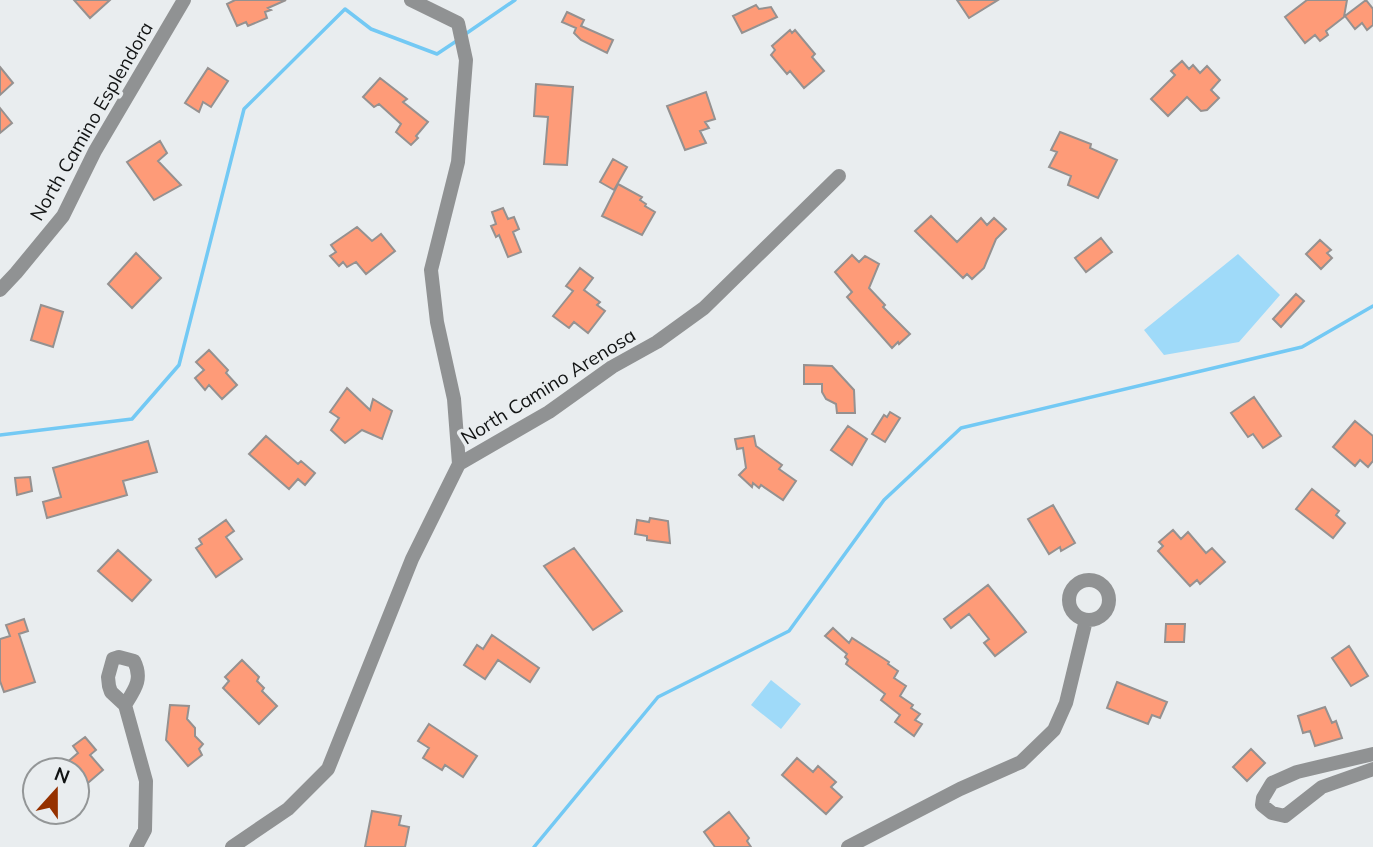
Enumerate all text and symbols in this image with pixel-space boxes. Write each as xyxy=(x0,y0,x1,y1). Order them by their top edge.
street label: North Camino Esplendora xyxy=(24,17,158,225)
street label: North Camino Arenosa xyxy=(456,322,640,450)
north arrow xyxy=(21,756,91,826)
text: N xyxy=(51,761,73,789)

